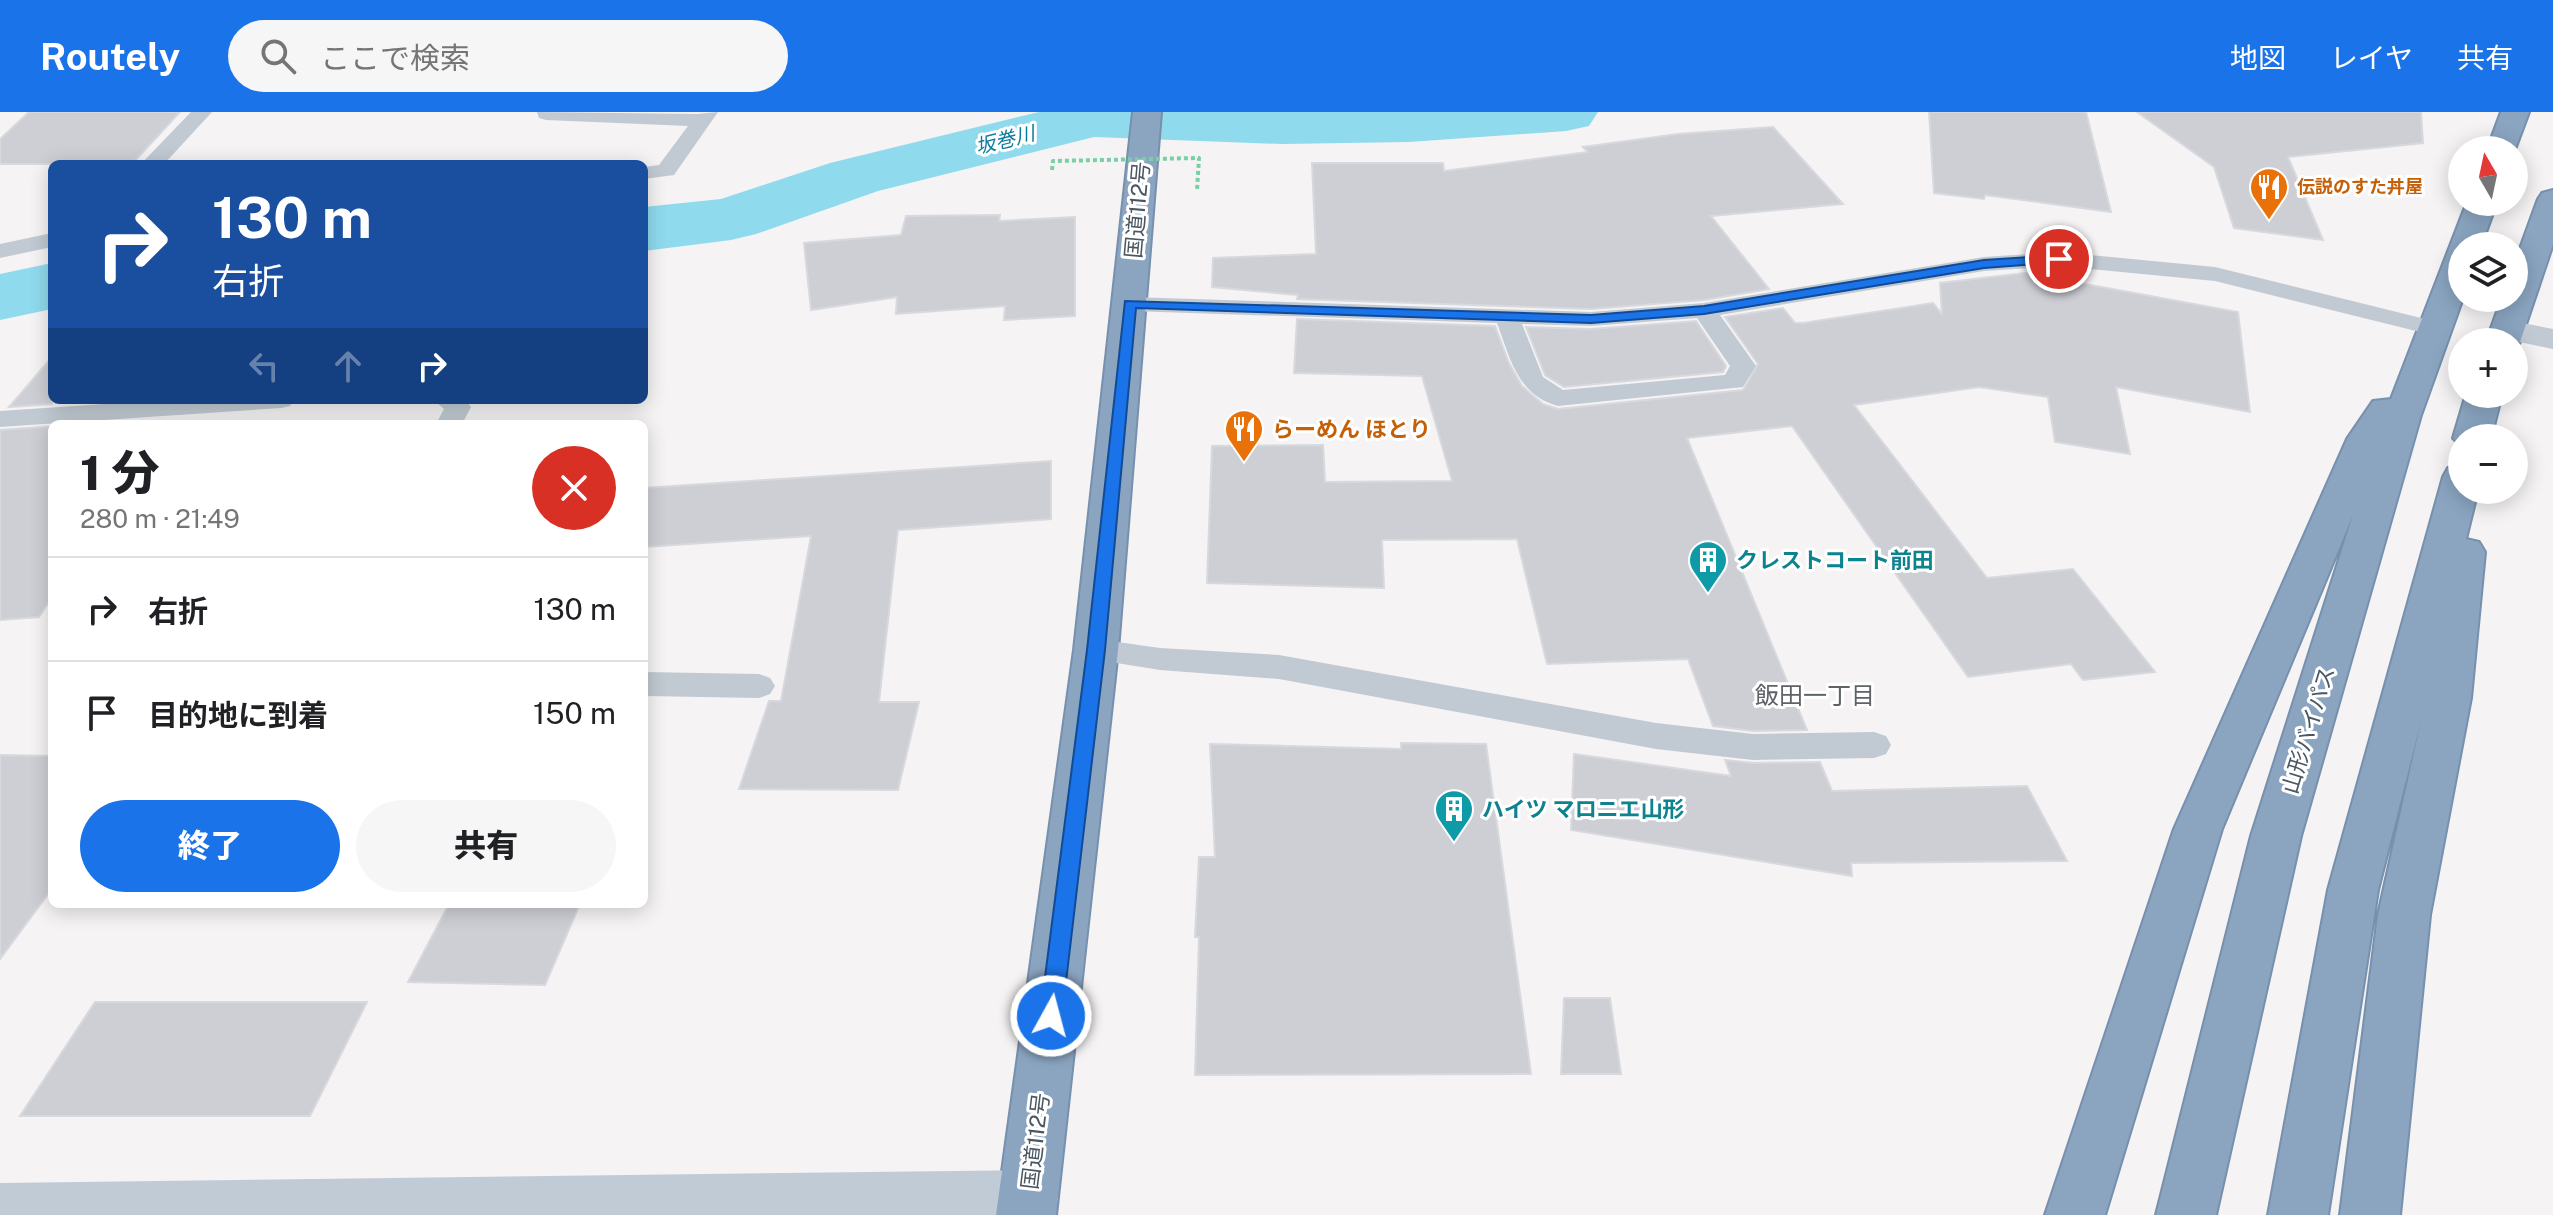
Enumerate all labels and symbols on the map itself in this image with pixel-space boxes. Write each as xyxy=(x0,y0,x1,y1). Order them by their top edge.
water label: 坂巻川 xyxy=(973,121,1039,159)
north arrow xyxy=(2448,136,2528,216)
street label: 国道112号 xyxy=(1120,161,1154,259)
restaurant icon: 伝説のすた丼屋 xyxy=(2248,166,2290,221)
place label: 伝説のすた丼屋 xyxy=(2297,176,2423,197)
pin xyxy=(2025,225,2093,293)
restaurant icon: らーめん ほとり xyxy=(1223,408,1265,463)
place label: らーめん ほとり xyxy=(1272,416,1431,442)
building icon: クレストコート前田 xyxy=(1687,539,1729,594)
place label: クレストコート前田 xyxy=(1736,547,1934,573)
street label: 山形バイパス xyxy=(2276,663,2340,797)
district label: 飯田一丁目 xyxy=(1755,681,1875,709)
building icon: ハイツ マロニエ山形 xyxy=(1433,788,1475,843)
place label: ハイツ マロニエ山形 xyxy=(1482,796,1685,822)
position arrow xyxy=(1009,974,1093,1058)
street label: 国道112号 xyxy=(1016,1091,1054,1191)

